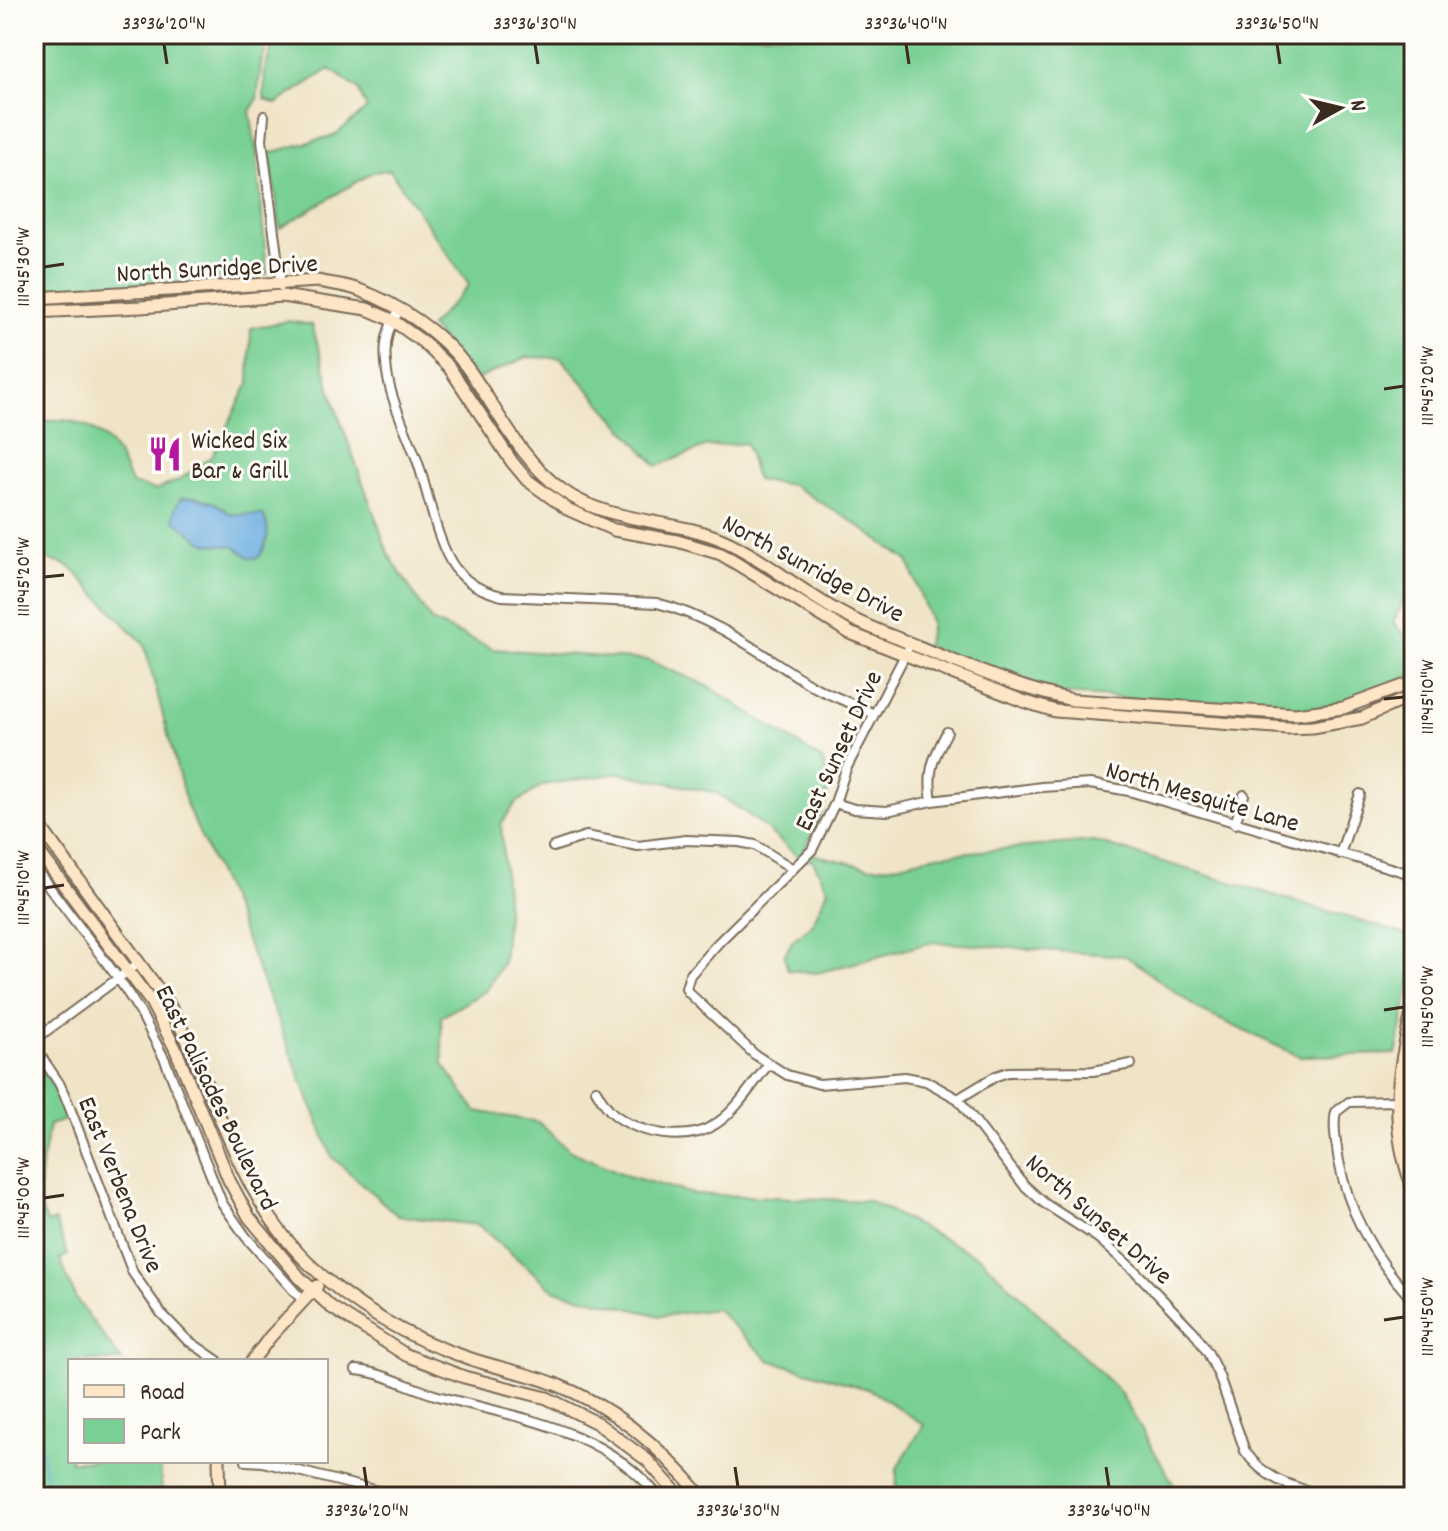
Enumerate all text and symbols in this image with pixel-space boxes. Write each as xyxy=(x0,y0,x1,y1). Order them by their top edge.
text: 33°36'20"N xyxy=(122,11,206,39)
text: 33°36'30"N xyxy=(493,11,577,39)
text: 33°36'40"N xyxy=(865,11,948,39)
text: 33°36'50"N xyxy=(1235,11,1319,39)
north arrow xyxy=(1300,68,1380,148)
text: N xyxy=(1340,98,1372,113)
text: 111°45'30"W xyxy=(11,227,39,307)
street label: North Sunridge Drive xyxy=(116,247,319,294)
text: 111°45'20"W xyxy=(1415,346,1443,426)
place label: Wicked Six Bar & Grill xyxy=(191,424,288,491)
restaurant icon: Wicked Six Bar & Grill xyxy=(146,435,184,473)
street label: North Sunridge Drive xyxy=(715,506,910,634)
text: 111°45'20"W xyxy=(11,537,39,617)
text: 111°45'10"W xyxy=(1415,659,1443,734)
street label: East Sunset Drive xyxy=(787,665,894,838)
street label: North Mesquite Lane xyxy=(1101,753,1303,844)
text: 111°45'10"W xyxy=(11,850,39,925)
text: 111°45'00"W xyxy=(1415,966,1443,1048)
street label: East Palisades Boulevard xyxy=(144,980,286,1218)
street label: East Verbena Drive xyxy=(67,1092,171,1279)
street label: North Sunset Drive xyxy=(1016,1146,1179,1295)
text: 111°45'00"W xyxy=(11,1157,39,1239)
text: 111°44'50"W xyxy=(1415,1277,1443,1356)
legend xyxy=(68,1359,328,1463)
text: Road xyxy=(140,1377,185,1411)
text: Park xyxy=(140,1417,181,1451)
text: 33°36'20"N xyxy=(325,1498,409,1526)
text: 33°36'30"N xyxy=(696,1498,780,1526)
text: 33°36'40"N xyxy=(1068,1498,1151,1526)

